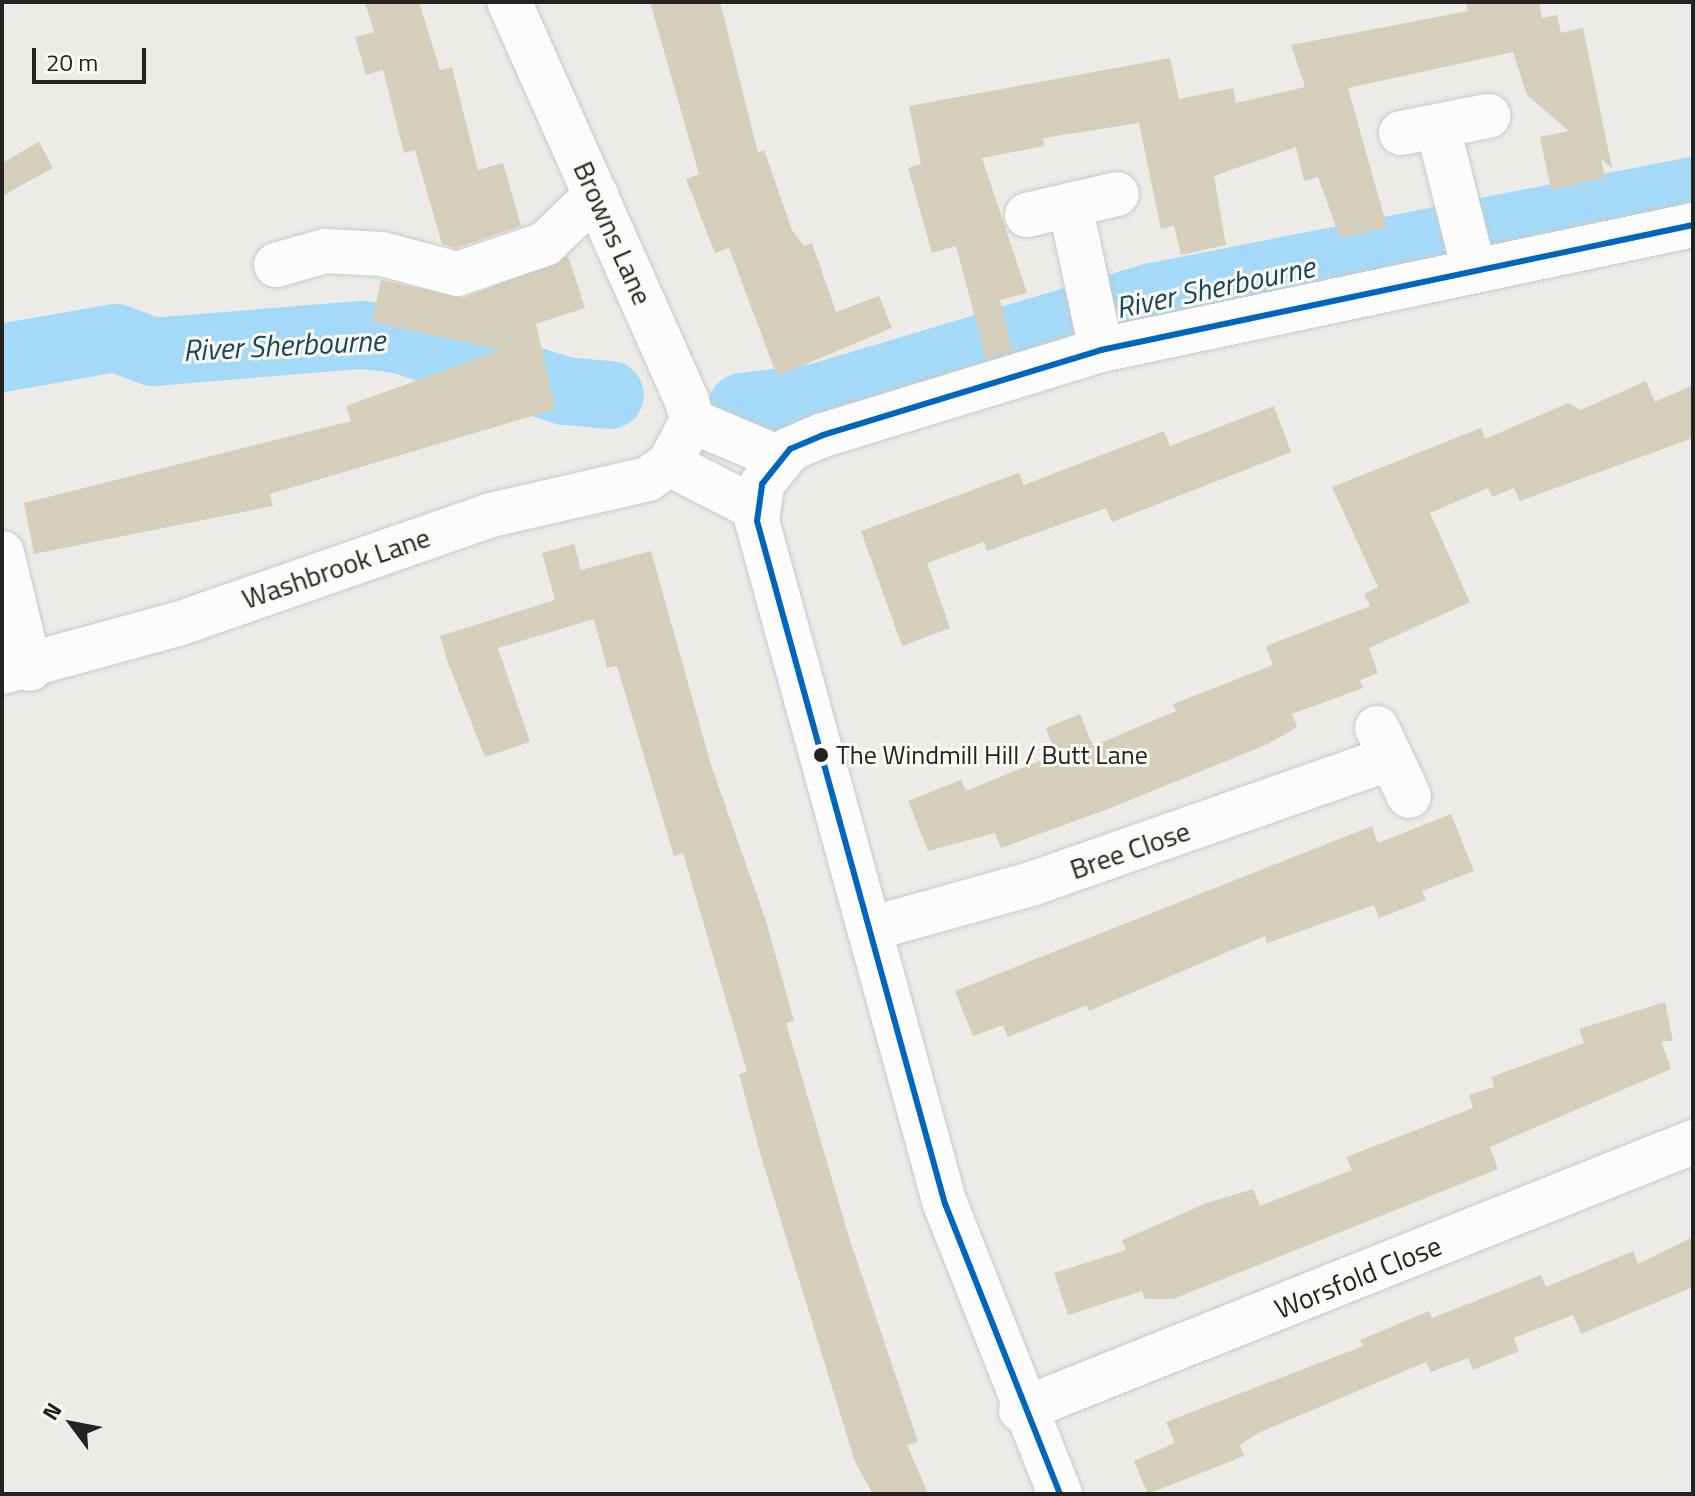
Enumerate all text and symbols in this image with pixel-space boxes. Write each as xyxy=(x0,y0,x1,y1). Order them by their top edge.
scale bar xyxy=(36,32,150,82)
text: 20 m xyxy=(46,44,98,80)
street label: Browns Lane xyxy=(566,156,660,310)
water label: River Sherbourne xyxy=(1112,248,1318,326)
water label: River Sherbourne xyxy=(182,322,386,368)
street label: Washbrook Lane xyxy=(238,520,434,616)
place label: The Windmill Hill / Butt Lane xyxy=(836,739,1148,771)
marker: The Windmill Hill / Butt Lane xyxy=(813,747,829,763)
street label: Bree Close xyxy=(1066,814,1194,886)
street label: Worsfold Close xyxy=(1270,1228,1446,1326)
north arrow xyxy=(32,1384,112,1464)
text: N xyxy=(33,1396,70,1427)

